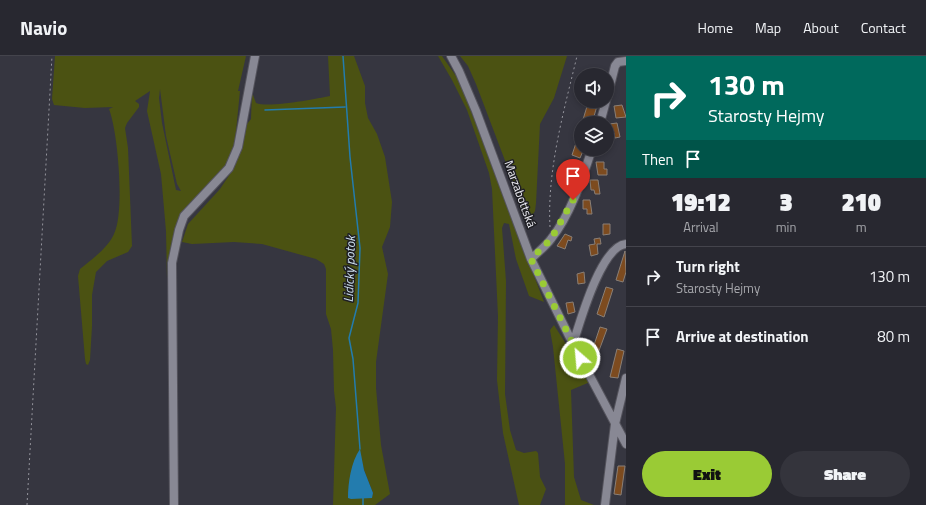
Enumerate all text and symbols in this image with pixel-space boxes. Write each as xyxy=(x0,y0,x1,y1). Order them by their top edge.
text: Navio xyxy=(20,13,67,42)
text: Home xyxy=(698,17,733,38)
text: Map xyxy=(755,17,781,38)
text: About xyxy=(803,17,839,38)
text: Contact xyxy=(861,17,906,38)
text: 130 m xyxy=(708,63,785,106)
map controls xyxy=(574,68,614,156)
button: sound xyxy=(574,68,614,108)
icon: right xyxy=(642,72,694,124)
text: Starosty Hejmy xyxy=(708,102,825,129)
button: layers xyxy=(574,116,614,156)
text: Then xyxy=(642,148,674,171)
icon: arrive xyxy=(682,148,704,170)
street label: Marzabottská xyxy=(500,158,541,230)
pin xyxy=(556,159,590,200)
icon: arrive xyxy=(562,165,584,187)
text: 19:12 xyxy=(671,184,731,220)
text: 3 xyxy=(779,184,793,220)
text: 210 xyxy=(841,184,881,220)
text: Arrival xyxy=(683,217,718,237)
text: min xyxy=(776,217,796,237)
text: m xyxy=(856,217,867,237)
water label: Lidický potok xyxy=(338,233,360,303)
text: Turn right xyxy=(676,255,740,278)
text: 130 m xyxy=(869,265,910,288)
icon: right xyxy=(642,266,664,288)
text: Starosty Hejmy xyxy=(676,278,760,298)
text: Arrive at destination xyxy=(676,325,809,348)
text: 80 m xyxy=(877,325,910,348)
icon: arrive xyxy=(642,326,664,348)
position arrow xyxy=(559,337,601,379)
button: Exit xyxy=(642,451,772,497)
button: Share xyxy=(780,451,910,497)

